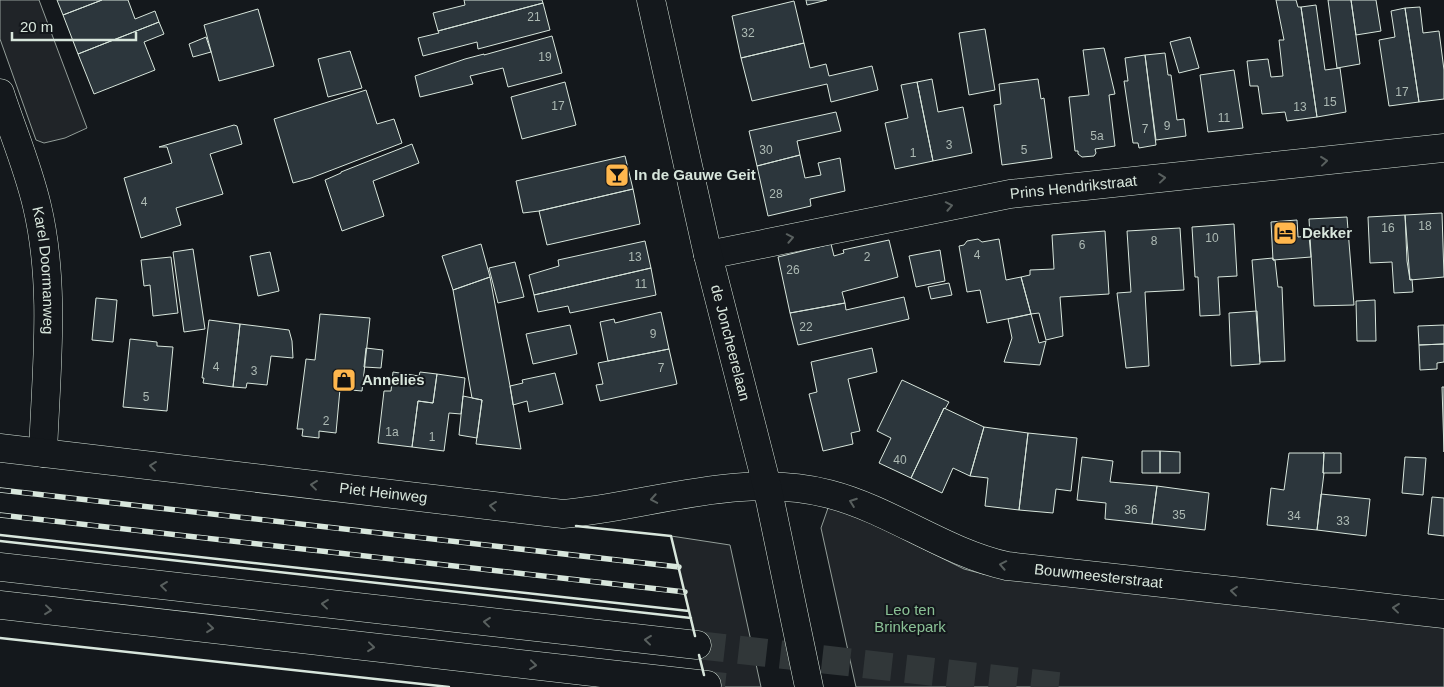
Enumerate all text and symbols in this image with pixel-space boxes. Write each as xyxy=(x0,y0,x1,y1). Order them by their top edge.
scale bar xyxy=(12,10,136,42)
house number: 21 xyxy=(527,10,541,24)
text: 20 m xyxy=(20,18,53,35)
house number: 32 xyxy=(741,26,755,40)
house number: 19 xyxy=(538,50,552,64)
house number: 17 xyxy=(1395,85,1409,99)
house number: 15 xyxy=(1323,95,1337,109)
house number: 17 xyxy=(551,99,565,113)
house number: 13 xyxy=(1293,100,1307,114)
house number: 11 xyxy=(1218,111,1231,125)
house number: 9 xyxy=(1164,119,1171,133)
house number: 7 xyxy=(1142,122,1149,136)
house number: 5a xyxy=(1090,129,1104,143)
house number: 3 xyxy=(946,138,953,152)
house number: 30 xyxy=(759,143,773,157)
house number: 5 xyxy=(1021,143,1028,157)
house number: 1 xyxy=(910,146,917,160)
one-way arrow xyxy=(1320,156,1328,167)
bar icon: In de Gauwe Geit xyxy=(604,162,630,188)
place label: In de Gauwe Geit xyxy=(634,166,756,183)
street label: Prins Hendrikstraat xyxy=(1009,172,1139,202)
one-way arrow xyxy=(1159,173,1167,184)
house number: 28 xyxy=(769,187,783,201)
house number: 4 xyxy=(141,195,148,209)
one-way arrow xyxy=(945,201,954,212)
street label: Karel Doormanweg xyxy=(29,205,57,335)
house number: 18 xyxy=(1418,219,1432,233)
hotel icon: Dekker xyxy=(1272,220,1298,246)
house number: 16 xyxy=(1381,221,1395,235)
place label: Dekker xyxy=(1302,224,1352,241)
house number: 10 xyxy=(1205,231,1219,245)
one-way arrow xyxy=(786,233,794,244)
house number: 8 xyxy=(1151,234,1158,248)
house number: 6 xyxy=(1079,238,1086,252)
house number: 4 xyxy=(974,248,981,262)
house number: 13 xyxy=(628,250,642,264)
house number: 2 xyxy=(864,250,871,264)
house number: 26 xyxy=(786,263,800,277)
house number: 11 xyxy=(635,277,648,291)
street label: de Joncheerelaan xyxy=(708,283,754,403)
house number: 22 xyxy=(799,320,813,334)
house number: 9 xyxy=(650,327,657,341)
house number: 4 xyxy=(213,360,220,374)
house number: 7 xyxy=(658,361,665,375)
house number: 3 xyxy=(251,364,258,378)
shop icon: Annelies xyxy=(331,367,357,393)
place label: Annelies xyxy=(362,371,425,388)
house number: 5 xyxy=(143,390,150,404)
house number: 2 xyxy=(323,414,330,428)
house number: 1a xyxy=(385,425,399,439)
house number: 1 xyxy=(429,430,436,444)
house number: 40 xyxy=(893,453,907,467)
one-way arrow xyxy=(149,461,157,472)
street label: Piet Heinweg xyxy=(339,479,428,506)
one-way arrow xyxy=(310,480,318,491)
one-way arrow xyxy=(649,494,658,504)
one-way arrow xyxy=(850,498,858,508)
one-way arrow xyxy=(489,501,497,512)
house number: 36 xyxy=(1124,503,1138,517)
house number: 35 xyxy=(1172,508,1186,522)
house number: 34 xyxy=(1287,509,1301,523)
house number: 33 xyxy=(1336,514,1350,528)
one-way arrow xyxy=(999,560,1007,571)
street label: Bouwmeesterstraat xyxy=(1033,560,1165,591)
one-way arrow xyxy=(160,581,168,592)
one-way arrow xyxy=(1230,586,1238,597)
one-way arrow xyxy=(321,599,329,610)
park label: Leo ten Brinkepark xyxy=(874,601,946,635)
one-way arrow xyxy=(1391,603,1399,614)
one-way arrow xyxy=(45,604,53,615)
one-way arrow xyxy=(483,617,491,628)
one-way arrow xyxy=(206,622,214,633)
one-way arrow xyxy=(644,635,652,646)
one-way arrow xyxy=(368,641,376,652)
one-way arrow xyxy=(529,659,537,670)

